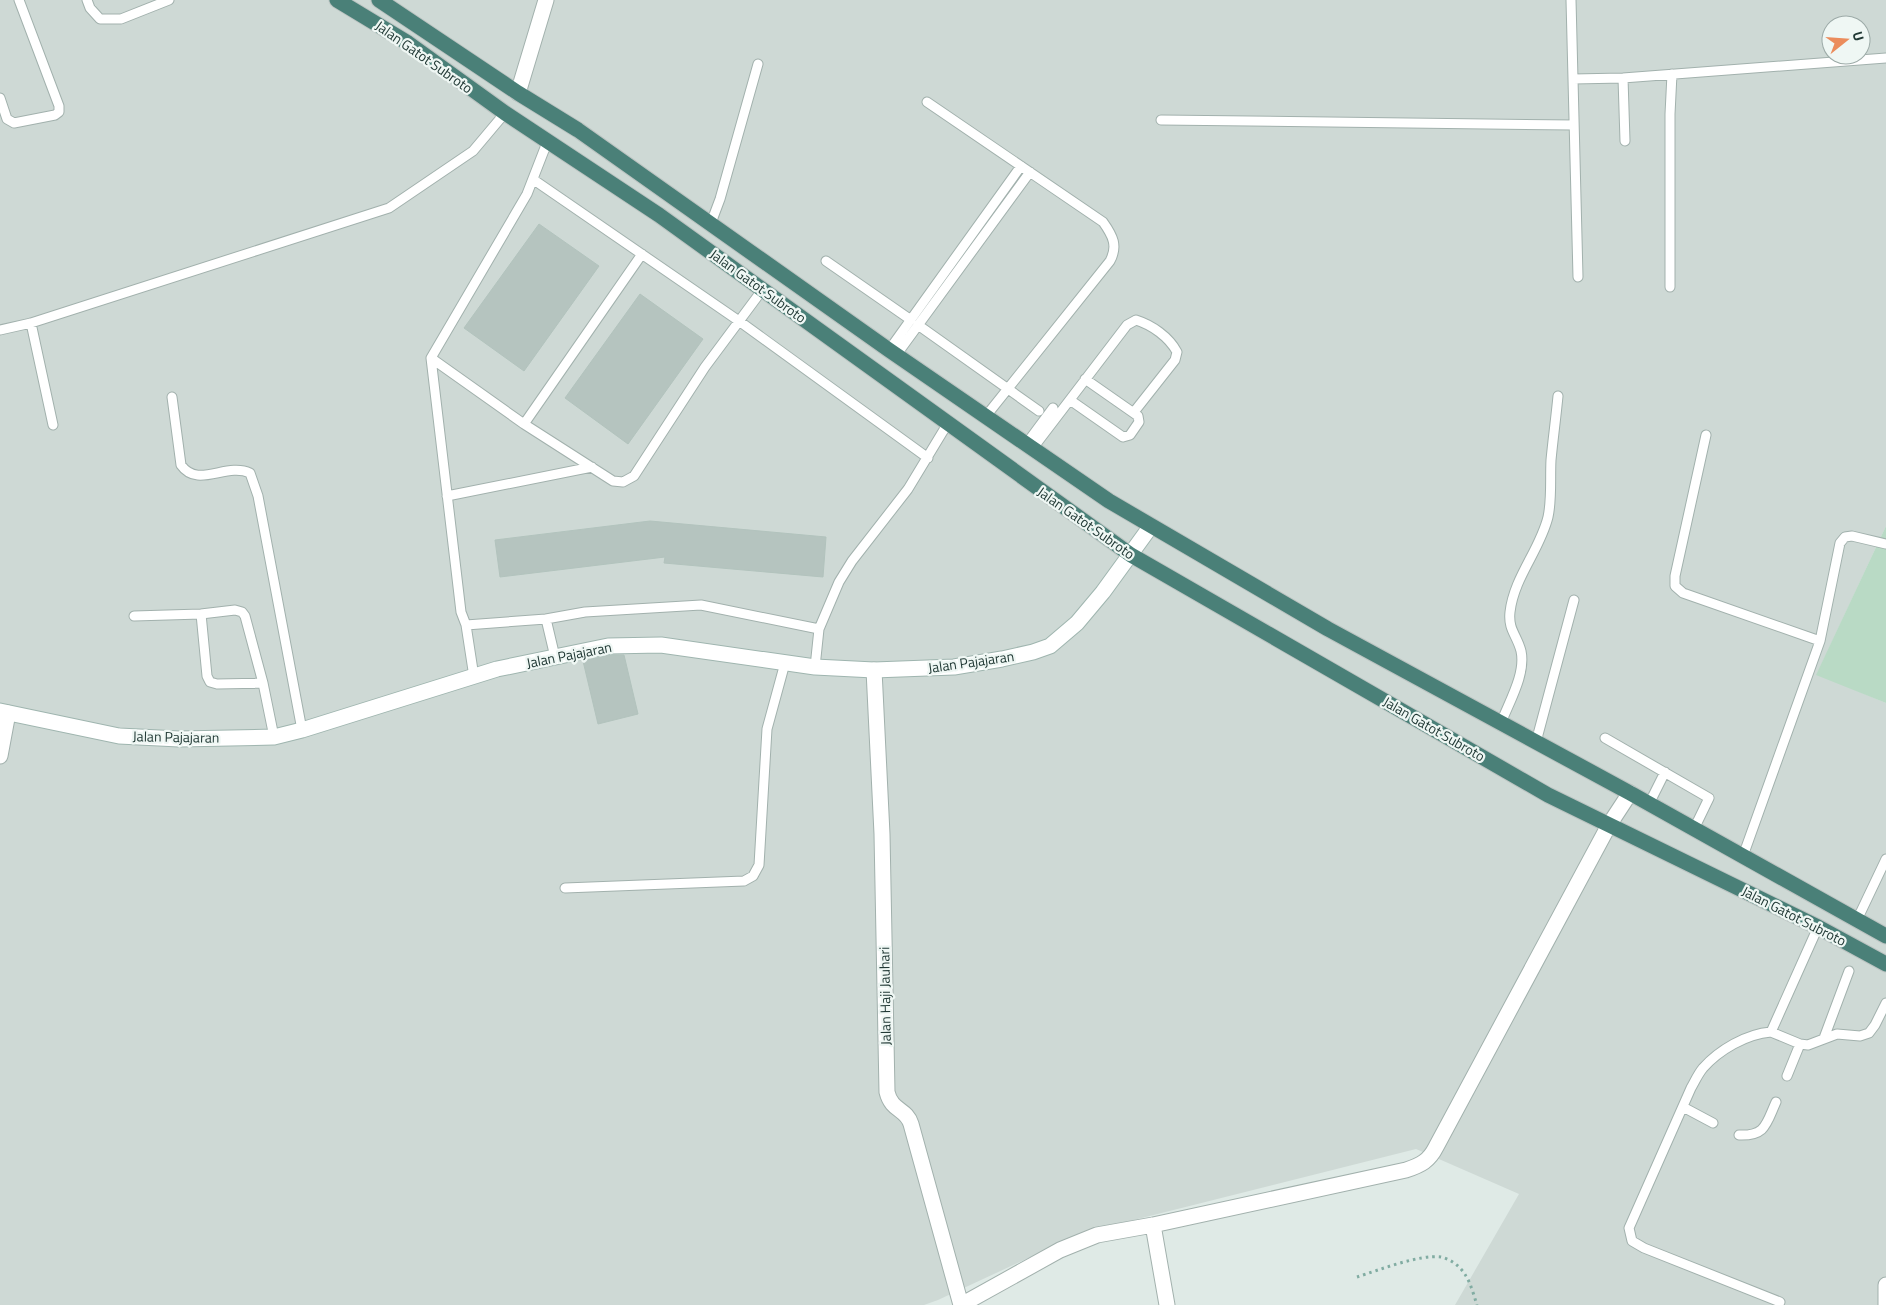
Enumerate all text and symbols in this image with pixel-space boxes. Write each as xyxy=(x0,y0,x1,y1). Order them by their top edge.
street label: Jalan Gatot Subroto xyxy=(371,15,477,98)
north arrow xyxy=(1821,15,1871,65)
text: U xyxy=(1848,29,1870,44)
street label: Jalan Gatot Subroto xyxy=(706,243,811,328)
street label: Jalan Gatot Subroto xyxy=(1033,481,1139,564)
street label: Jalan Pajajaran xyxy=(524,636,613,673)
street label: Jalan Pajajaran xyxy=(927,645,1015,678)
street label: Jalan Gatot Subroto xyxy=(1379,691,1489,766)
street label: Jalan Pajajaran xyxy=(132,725,220,748)
street label: Jalan Gatot Subroto xyxy=(1738,880,1850,951)
street label: Jalan Haji Jauhari xyxy=(873,947,896,1045)

